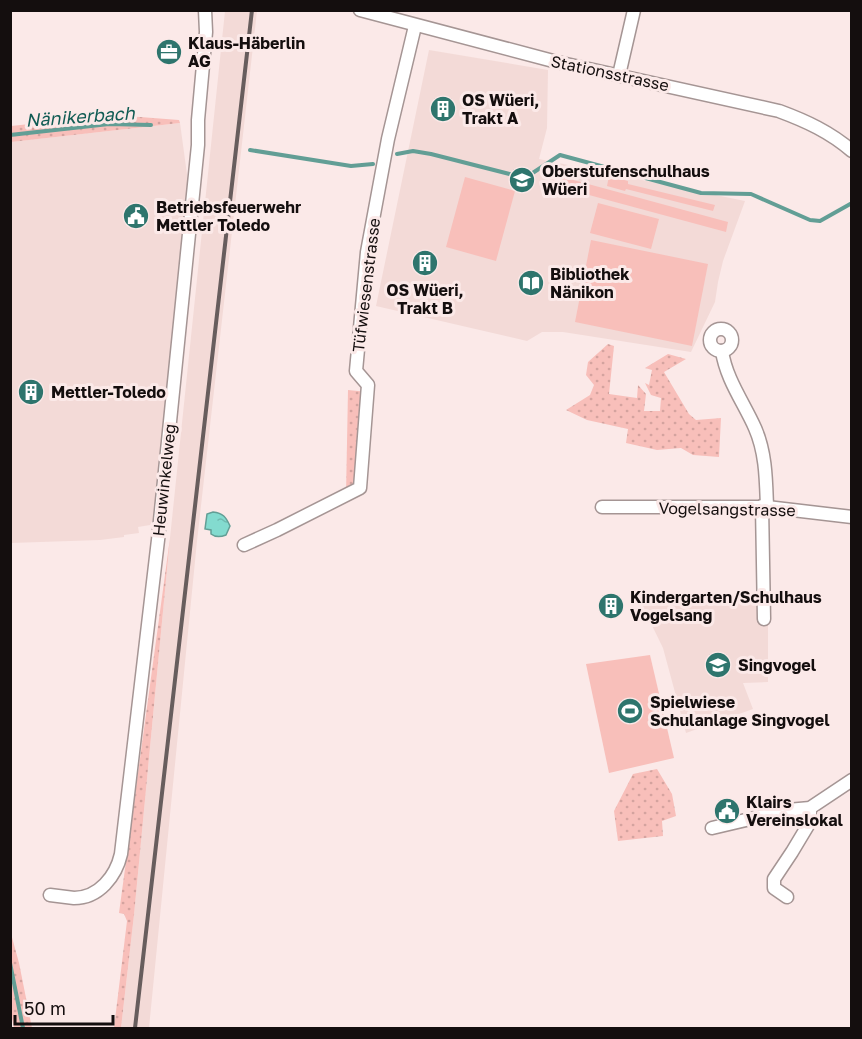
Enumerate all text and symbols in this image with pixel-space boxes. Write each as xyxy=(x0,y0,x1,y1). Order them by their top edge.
place label: Klaus-Häberlin AG xyxy=(188,33,305,71)
office icon: Klaus-Häberlin AG xyxy=(154,37,184,67)
street label: Stationsstrasse xyxy=(549,51,671,95)
place label: OS Wüeri, Trakt A xyxy=(462,90,539,128)
building icon: OS Wüeri, Trakt A xyxy=(428,94,458,124)
water label: Nänikerbach xyxy=(25,101,136,131)
place label: Oberstufenschulhaus Wüeri xyxy=(542,161,710,199)
school or university icon: Oberstufenschulhaus Wüeri xyxy=(507,165,537,195)
place label: Betriebsfeuerwehr Mettler Toledo xyxy=(156,197,301,235)
public building icon: Betriebsfeuerwehr Mettler Toledo xyxy=(121,201,151,231)
street label: Tüfwiesenstrasse xyxy=(348,217,384,353)
building icon: OS Wüeri, Trakt B xyxy=(410,248,440,278)
place label: Bibliothek Nänikon xyxy=(550,264,630,302)
library icon: Bibliothek Nänikon xyxy=(516,268,546,298)
place label: OS Wüeri, Trakt B xyxy=(386,280,464,318)
building icon: Mettler-Toledo xyxy=(16,377,46,407)
place label: Mettler-Toledo xyxy=(51,382,166,402)
street label: Heuwinkelweg xyxy=(148,423,180,537)
street label: Vogelsangstrasse xyxy=(658,498,796,520)
place label: Kindergarten/Schulhaus Vogelsang xyxy=(630,587,822,625)
building icon: Kindergarten/Schulhaus Vogelsang xyxy=(596,591,626,621)
school or university icon: Singvogel xyxy=(703,650,733,680)
place label: Singvogel xyxy=(738,655,817,675)
place label: Spielwiese Schulanlage Singvogel xyxy=(650,692,830,730)
sports icon: Spielwiese Schulanlage Singvogel xyxy=(615,696,645,726)
place label: Klairs Vereinslokal xyxy=(746,792,844,830)
public building icon: Klairs Vereinslokal xyxy=(712,796,742,826)
scale bar xyxy=(15,988,112,1026)
text: 50 m xyxy=(24,997,66,1019)

